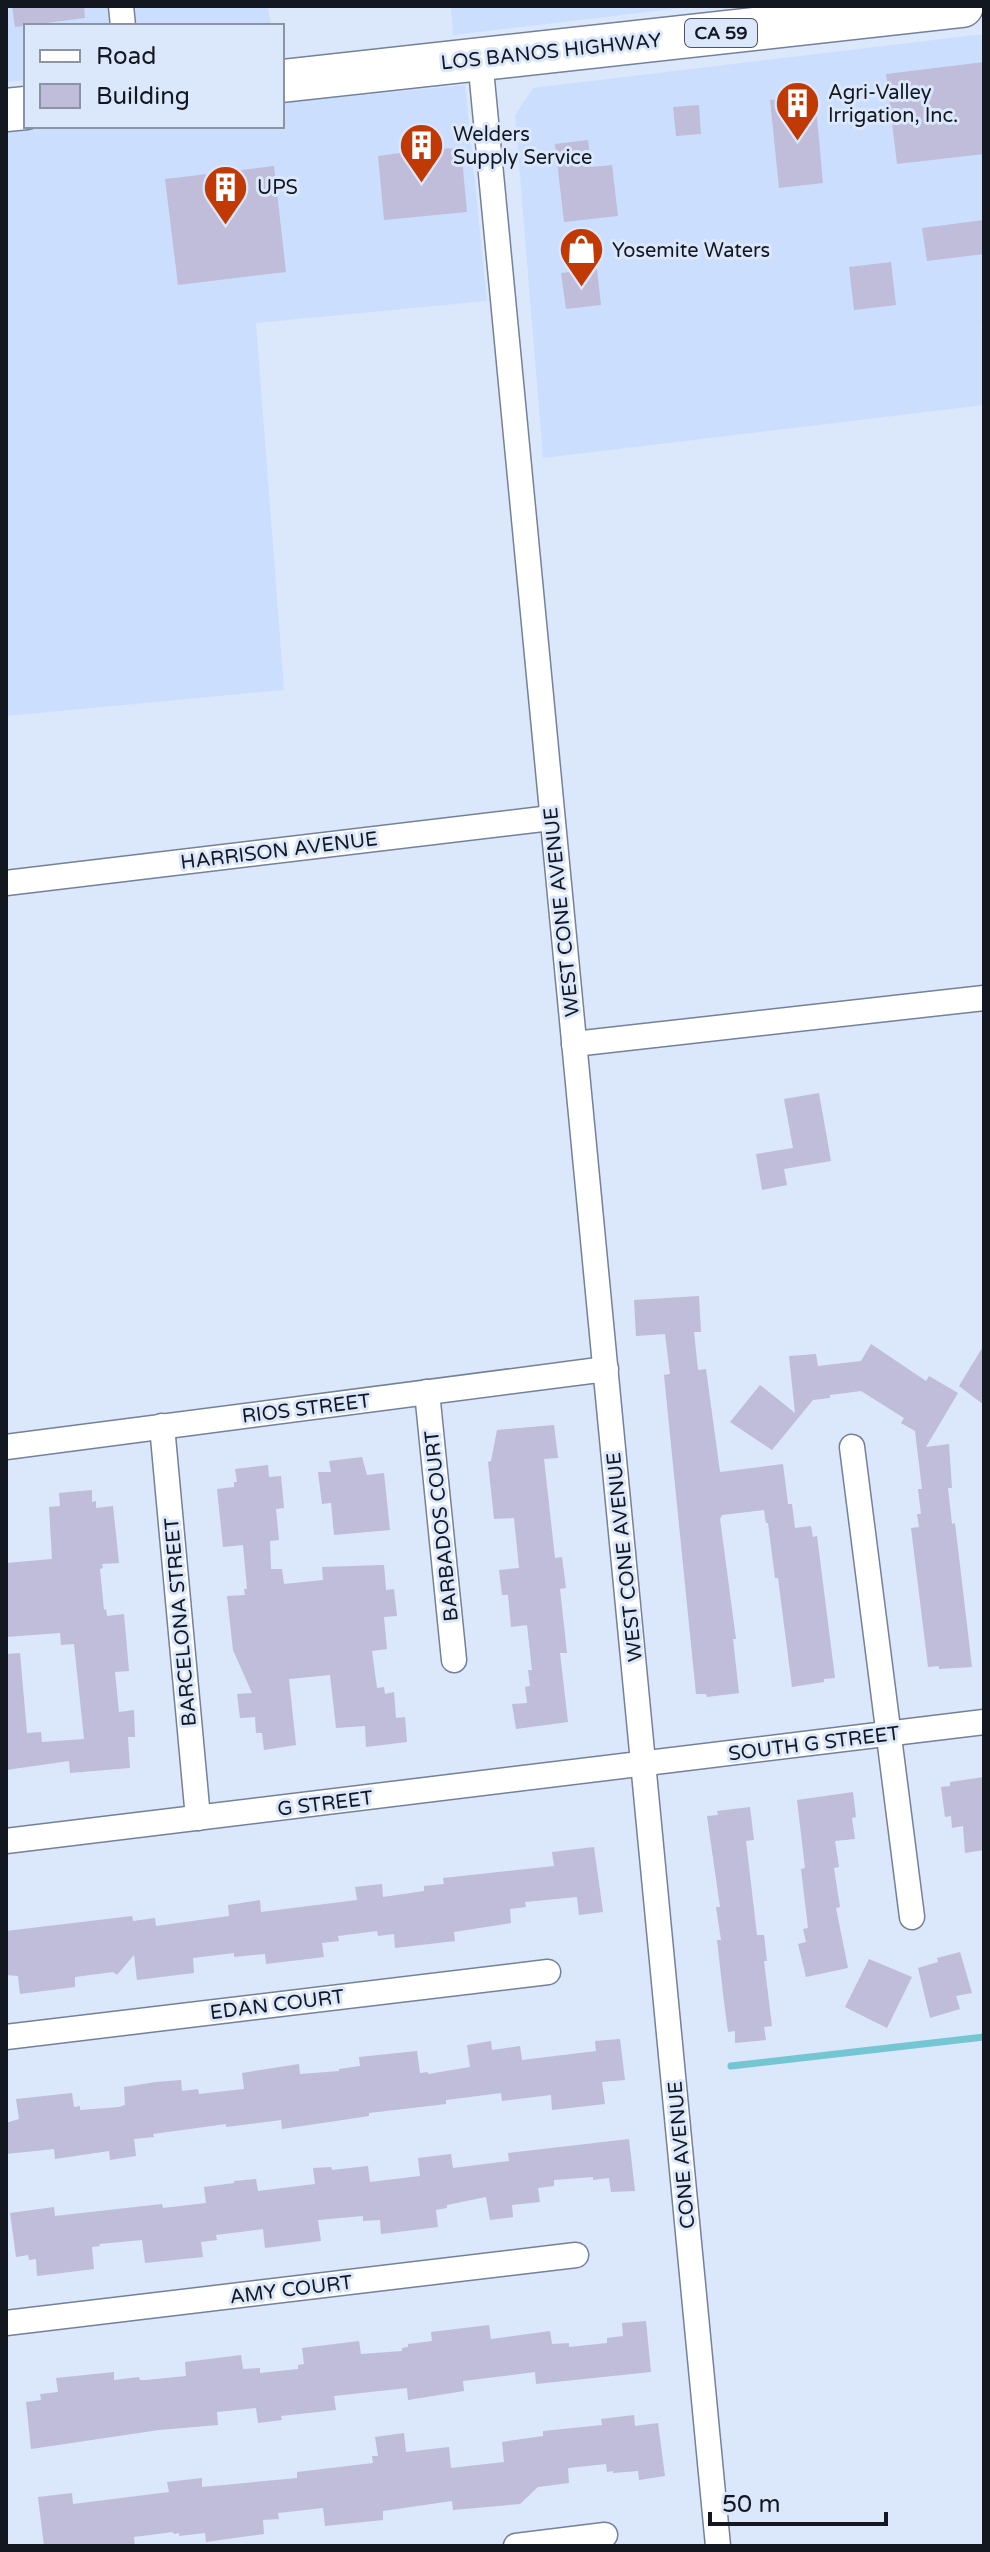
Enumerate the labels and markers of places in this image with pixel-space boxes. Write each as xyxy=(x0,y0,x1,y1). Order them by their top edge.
building icon: Agri-Valley Irrigation, Inc. xyxy=(773,79,821,142)
place label: Agri-Valley Irrigation, Inc. xyxy=(828,81,958,128)
building icon: Welders Supply Service xyxy=(398,121,446,184)
place label: Welders Supply Service xyxy=(453,123,592,170)
building icon: UPS xyxy=(202,163,250,226)
place label: UPS xyxy=(257,176,298,200)
shop icon: Yosemite Waters xyxy=(557,226,605,289)
place label: Yosemite Waters xyxy=(612,239,770,263)

